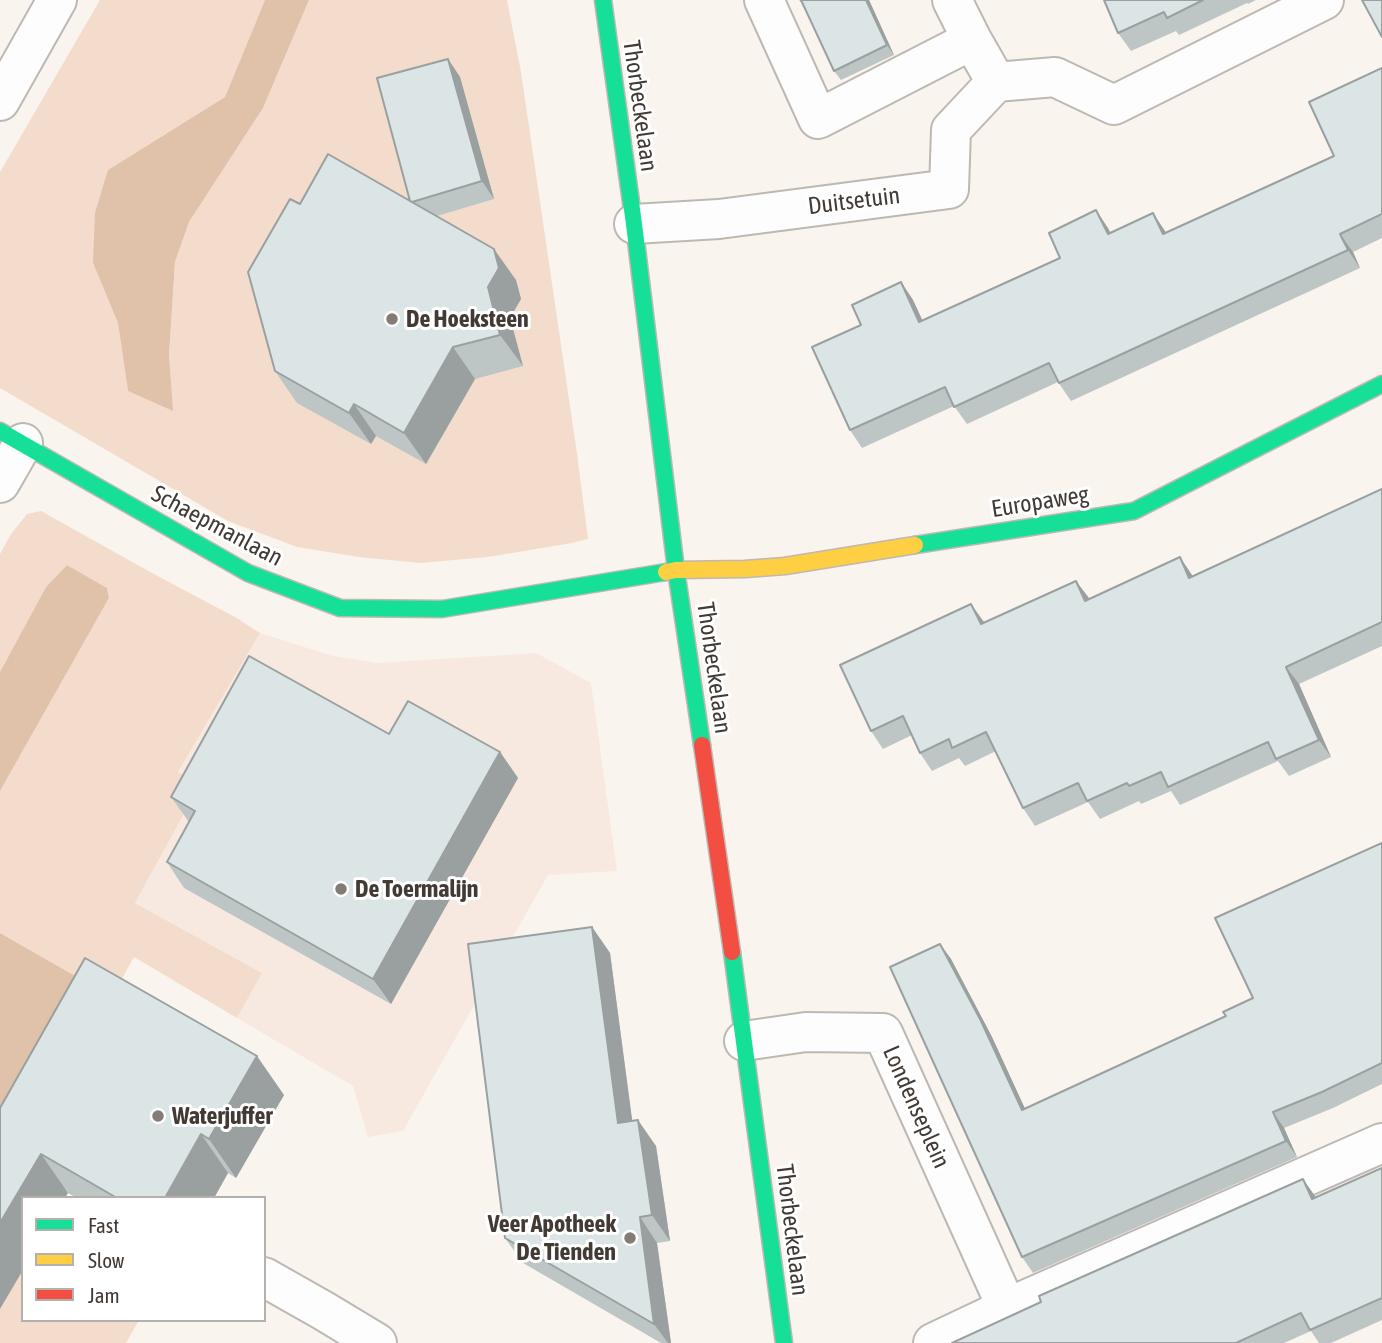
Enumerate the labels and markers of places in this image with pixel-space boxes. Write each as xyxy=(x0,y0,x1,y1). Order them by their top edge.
place label: De Hoeksteen xyxy=(406,305,529,333)
marker: De Hoeksteen xyxy=(384,311,400,327)
place label: De Toermalijn xyxy=(355,875,478,903)
marker: De Toermalijn xyxy=(333,881,349,897)
place label: Waterjuffer xyxy=(172,1102,273,1130)
marker: Waterjuffer xyxy=(150,1108,166,1124)
place label: Veer Apotheek De Tienden xyxy=(488,1210,616,1266)
marker: Veer Apotheek De Tienden xyxy=(622,1230,638,1246)

